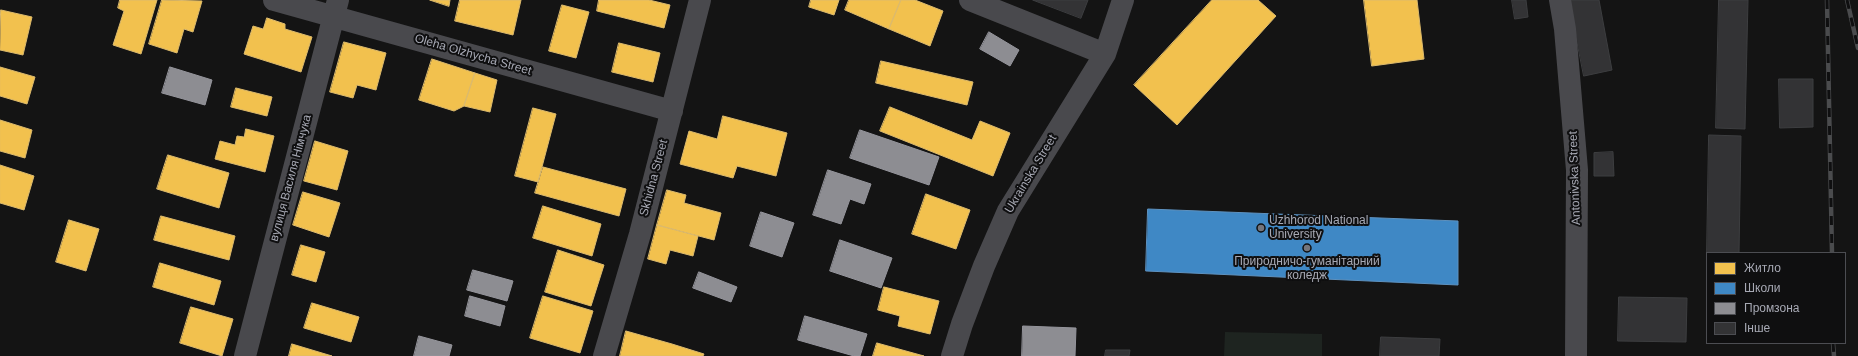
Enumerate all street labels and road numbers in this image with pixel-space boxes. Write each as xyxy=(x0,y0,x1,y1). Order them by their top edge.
street label: Oleha Olzhycha Street xyxy=(413,31,533,79)
street label: вулиця Василя Німчука xyxy=(267,113,315,243)
street label: Antonivska Street xyxy=(1566,131,1584,225)
street label: Ukrainska Street xyxy=(1002,132,1060,216)
street label: Skhidna Street xyxy=(637,138,671,218)

